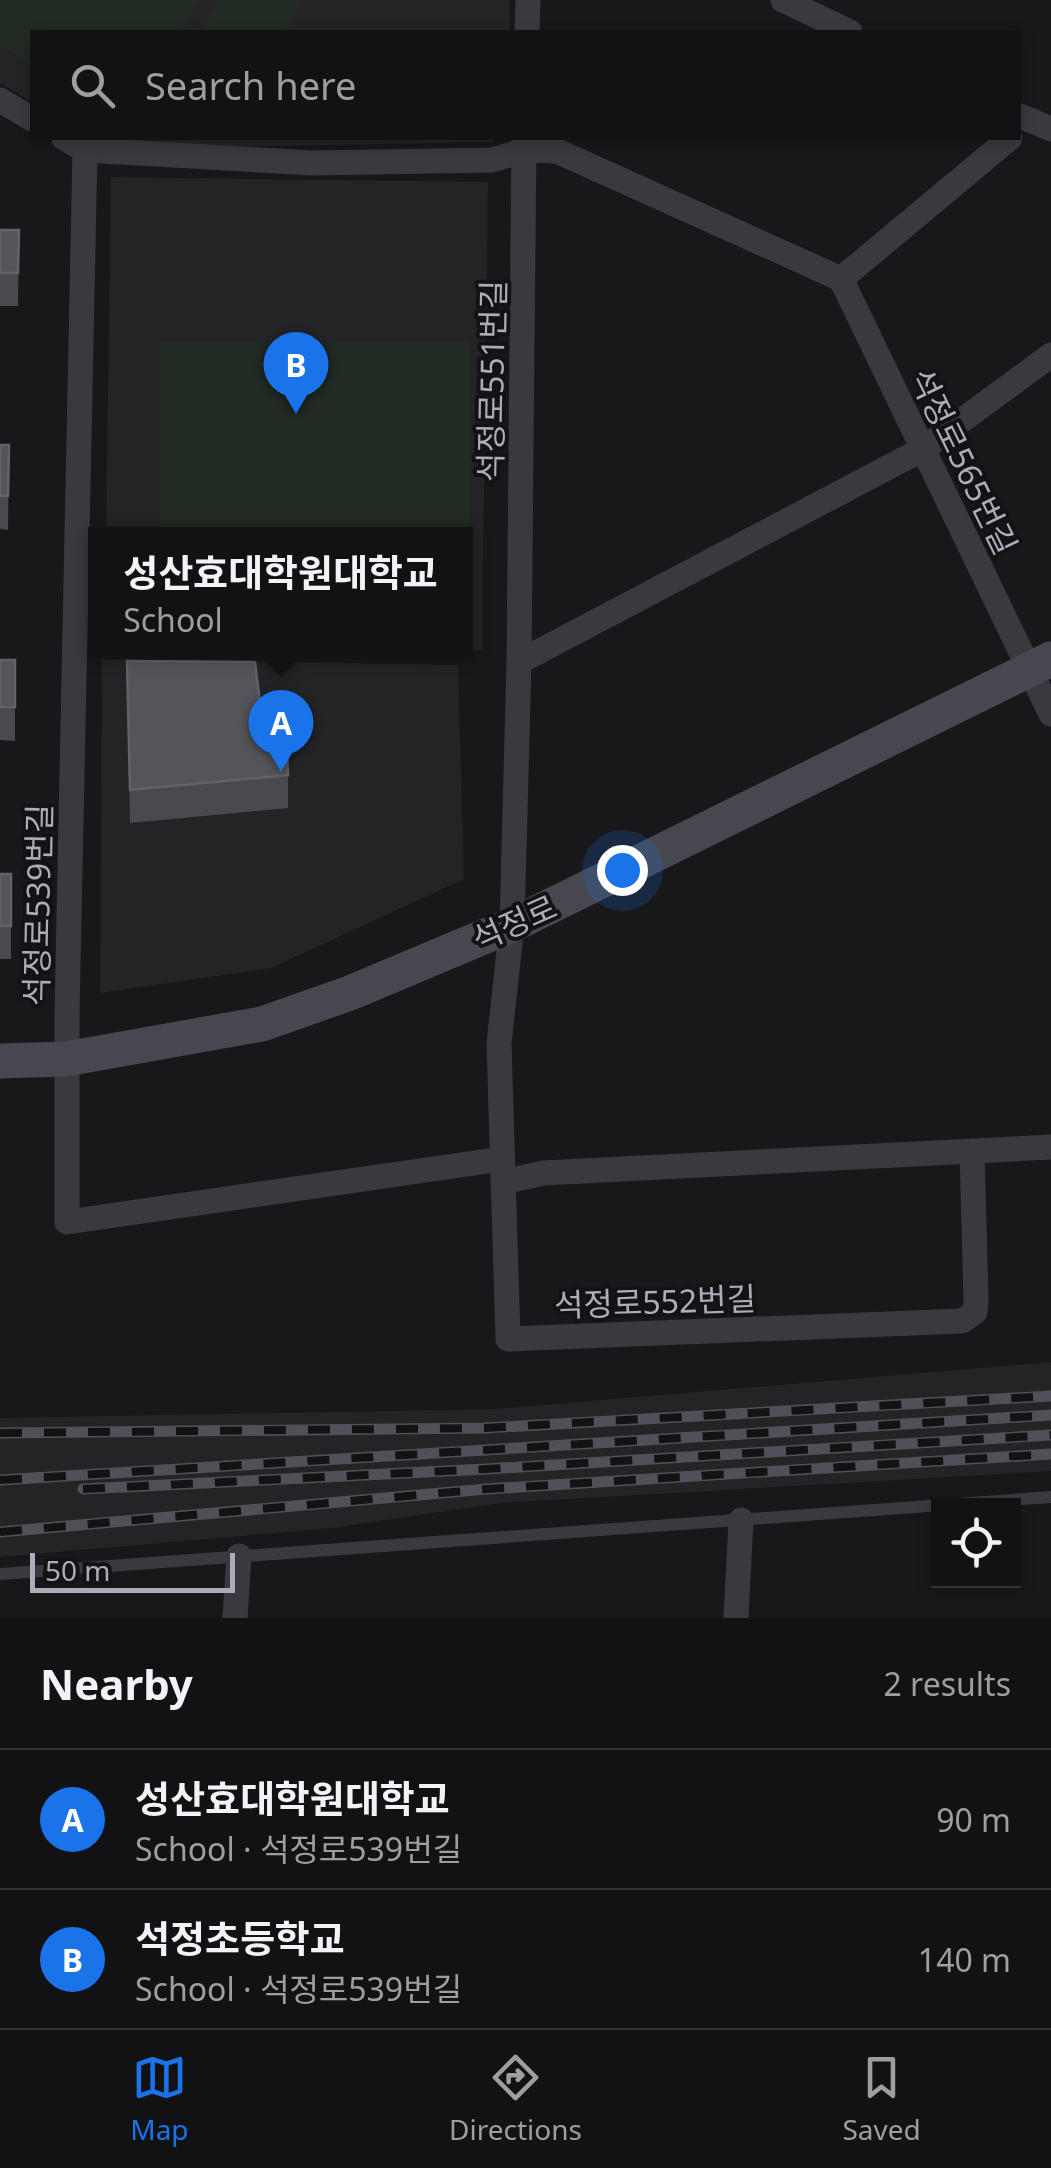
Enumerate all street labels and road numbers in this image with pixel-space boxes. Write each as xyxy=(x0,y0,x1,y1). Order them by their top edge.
street label: 석정로551번길 xyxy=(468,280,514,482)
street label: 석정로565번길 xyxy=(900,361,1028,561)
street label: 석정로539번길 xyxy=(14,804,60,1006)
street label: 석정로 xyxy=(465,884,563,960)
street label: 석정로552번길 xyxy=(553,1276,757,1326)

